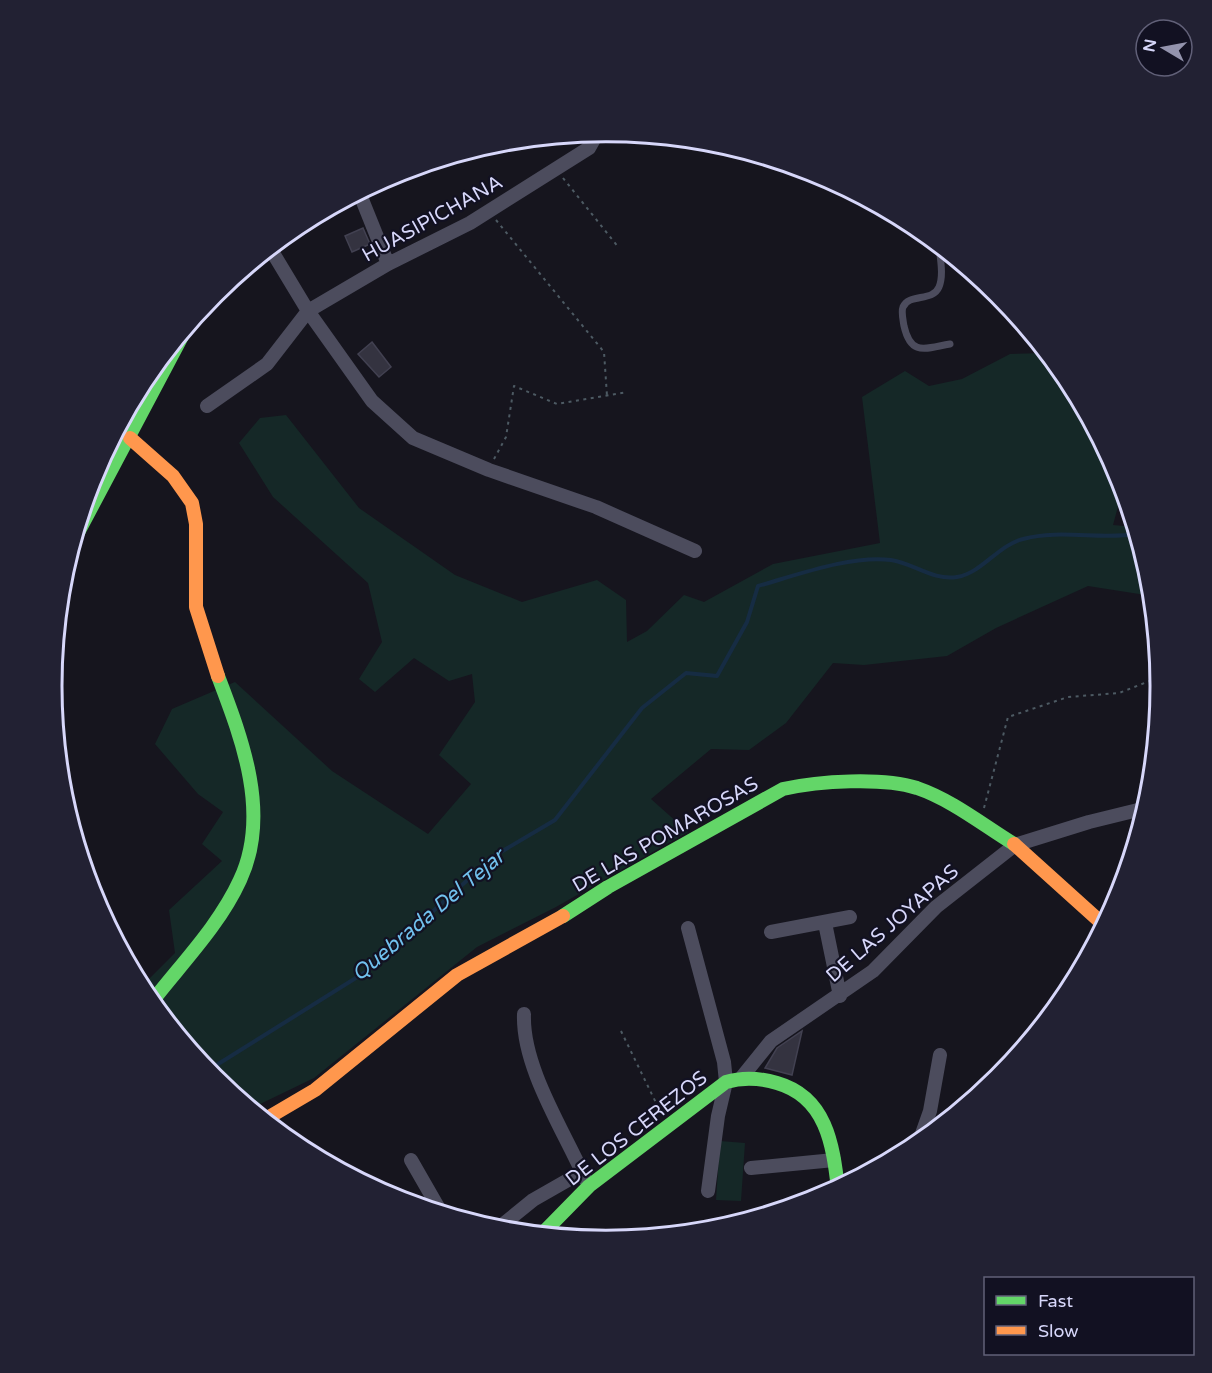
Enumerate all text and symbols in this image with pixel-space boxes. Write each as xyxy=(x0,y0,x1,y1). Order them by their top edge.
north arrow xyxy=(1134,18,1194,78)
text: N xyxy=(1139,38,1161,54)
street label: HUASIPICHANA xyxy=(358,170,507,267)
street label: DE LAS POMAROSAS xyxy=(568,772,763,898)
water label: Quebrada Del Tejar xyxy=(347,842,512,987)
street label: DE LAS JOYAPAS xyxy=(821,860,964,988)
street label: DE LOS CEREZOS xyxy=(561,1066,712,1192)
legend xyxy=(984,1277,1194,1355)
text: Fast xyxy=(1038,1290,1073,1312)
text: Slow xyxy=(1038,1320,1079,1342)

